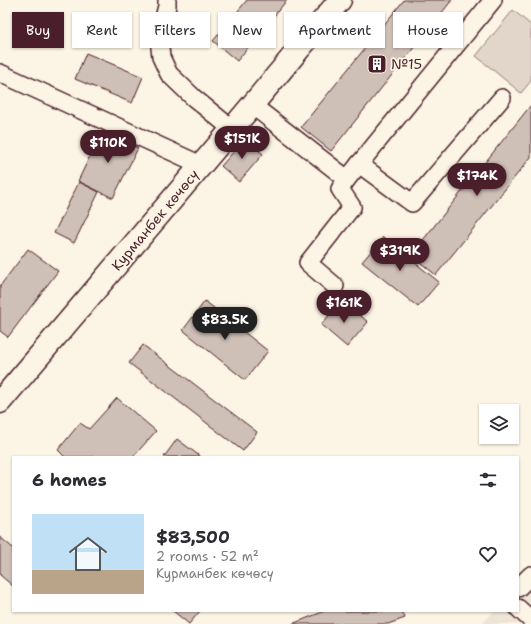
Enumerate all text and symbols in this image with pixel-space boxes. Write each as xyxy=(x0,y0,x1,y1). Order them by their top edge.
chip: Buy xyxy=(12,12,64,48)
chip: Rent xyxy=(72,12,132,48)
chip: Filters xyxy=(140,12,210,48)
chip: New xyxy=(218,12,276,48)
chip: Apartment xyxy=(284,12,385,48)
chip: House xyxy=(393,12,463,48)
building icon: №15 xyxy=(366,53,388,75)
place label: №15 xyxy=(391,55,422,73)
pin: $151K xyxy=(214,126,270,160)
pin: $110K xyxy=(80,130,136,164)
text: $151K xyxy=(224,130,260,147)
text: $110K xyxy=(89,134,127,151)
pin: $174K xyxy=(449,163,505,197)
street label: Курманбек көчөсү xyxy=(107,166,203,274)
text: $174K xyxy=(456,167,498,184)
pin: $319K xyxy=(372,238,428,272)
text: $319K xyxy=(379,242,421,259)
pin: $161K xyxy=(316,290,372,324)
text: $161K xyxy=(326,294,362,311)
pin: $83.5K xyxy=(192,307,258,341)
text: $83.5K xyxy=(201,311,249,328)
map controls xyxy=(479,404,519,444)
button: layers xyxy=(479,404,519,444)
text: 6 homes xyxy=(32,469,107,491)
icon: filters xyxy=(477,469,499,491)
text: $83,500 xyxy=(156,526,230,548)
icon: home xyxy=(64,530,112,578)
icon: heart xyxy=(477,543,499,565)
text: 2 rooms · 52 m² xyxy=(156,548,259,565)
text: Курманбек көчөсү xyxy=(156,565,273,582)

